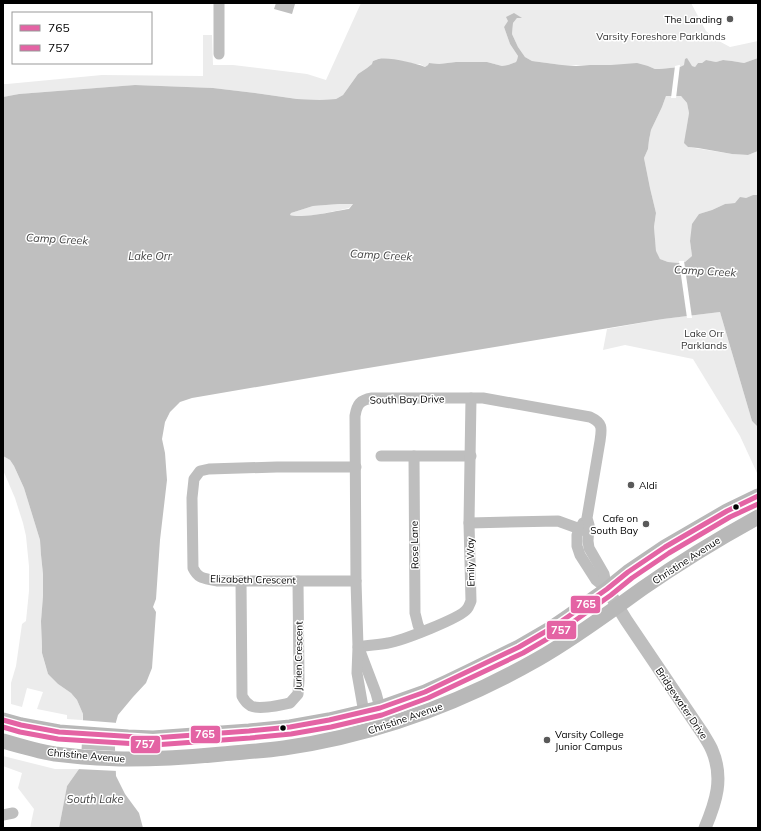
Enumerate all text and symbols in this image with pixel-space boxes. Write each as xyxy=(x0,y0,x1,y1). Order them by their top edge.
legend xyxy=(12,12,152,64)
place label: The Landing xyxy=(664,13,722,26)
marker: The Landing xyxy=(725,14,735,24)
text: 765 xyxy=(48,20,70,35)
park label: Varsity Foreshore Parklands xyxy=(596,30,726,43)
text: 757 xyxy=(48,40,70,55)
water label: Camp Creek xyxy=(26,230,89,248)
water label: Camp Creek xyxy=(350,246,413,264)
water label: Lake Orr xyxy=(128,249,173,263)
water label: Camp Creek xyxy=(674,262,737,280)
park label: Lake Orr Parklands xyxy=(681,327,727,352)
street label: South Bay Drive xyxy=(370,392,444,407)
place label: Aldi xyxy=(639,479,657,492)
marker: Aldi xyxy=(626,480,636,490)
unlabelled marker xyxy=(731,502,741,512)
place label: Cafe on South Bay xyxy=(590,512,639,537)
marker: Cafe on South Bay xyxy=(641,519,651,529)
street label: Rose Lane xyxy=(408,521,421,569)
street label: Christine Avenue xyxy=(650,534,723,587)
street label: Emily Way xyxy=(464,537,477,587)
street label: Elizabeth Crescent xyxy=(210,572,296,587)
line badge: 765 xyxy=(570,595,601,614)
text: 765 xyxy=(576,597,596,611)
line badge: 757 xyxy=(546,620,577,640)
street label: Jurien Crescent xyxy=(291,621,306,691)
text: 757 xyxy=(551,623,571,637)
street label: Bridgewater Drive xyxy=(653,665,710,742)
street label: Christine Avenue xyxy=(366,700,444,737)
unlabelled marker xyxy=(278,723,288,733)
line badge: 765 xyxy=(190,725,221,744)
text: 765 xyxy=(195,727,215,741)
place label: Varsity College Junior Campus xyxy=(555,728,624,753)
line badge: 757 xyxy=(130,735,161,754)
marker: Varsity College Junior Campus xyxy=(542,735,552,745)
text: 757 xyxy=(135,737,155,751)
street label: Christine Avenue xyxy=(46,746,125,765)
water label: South Lake xyxy=(67,792,123,806)

